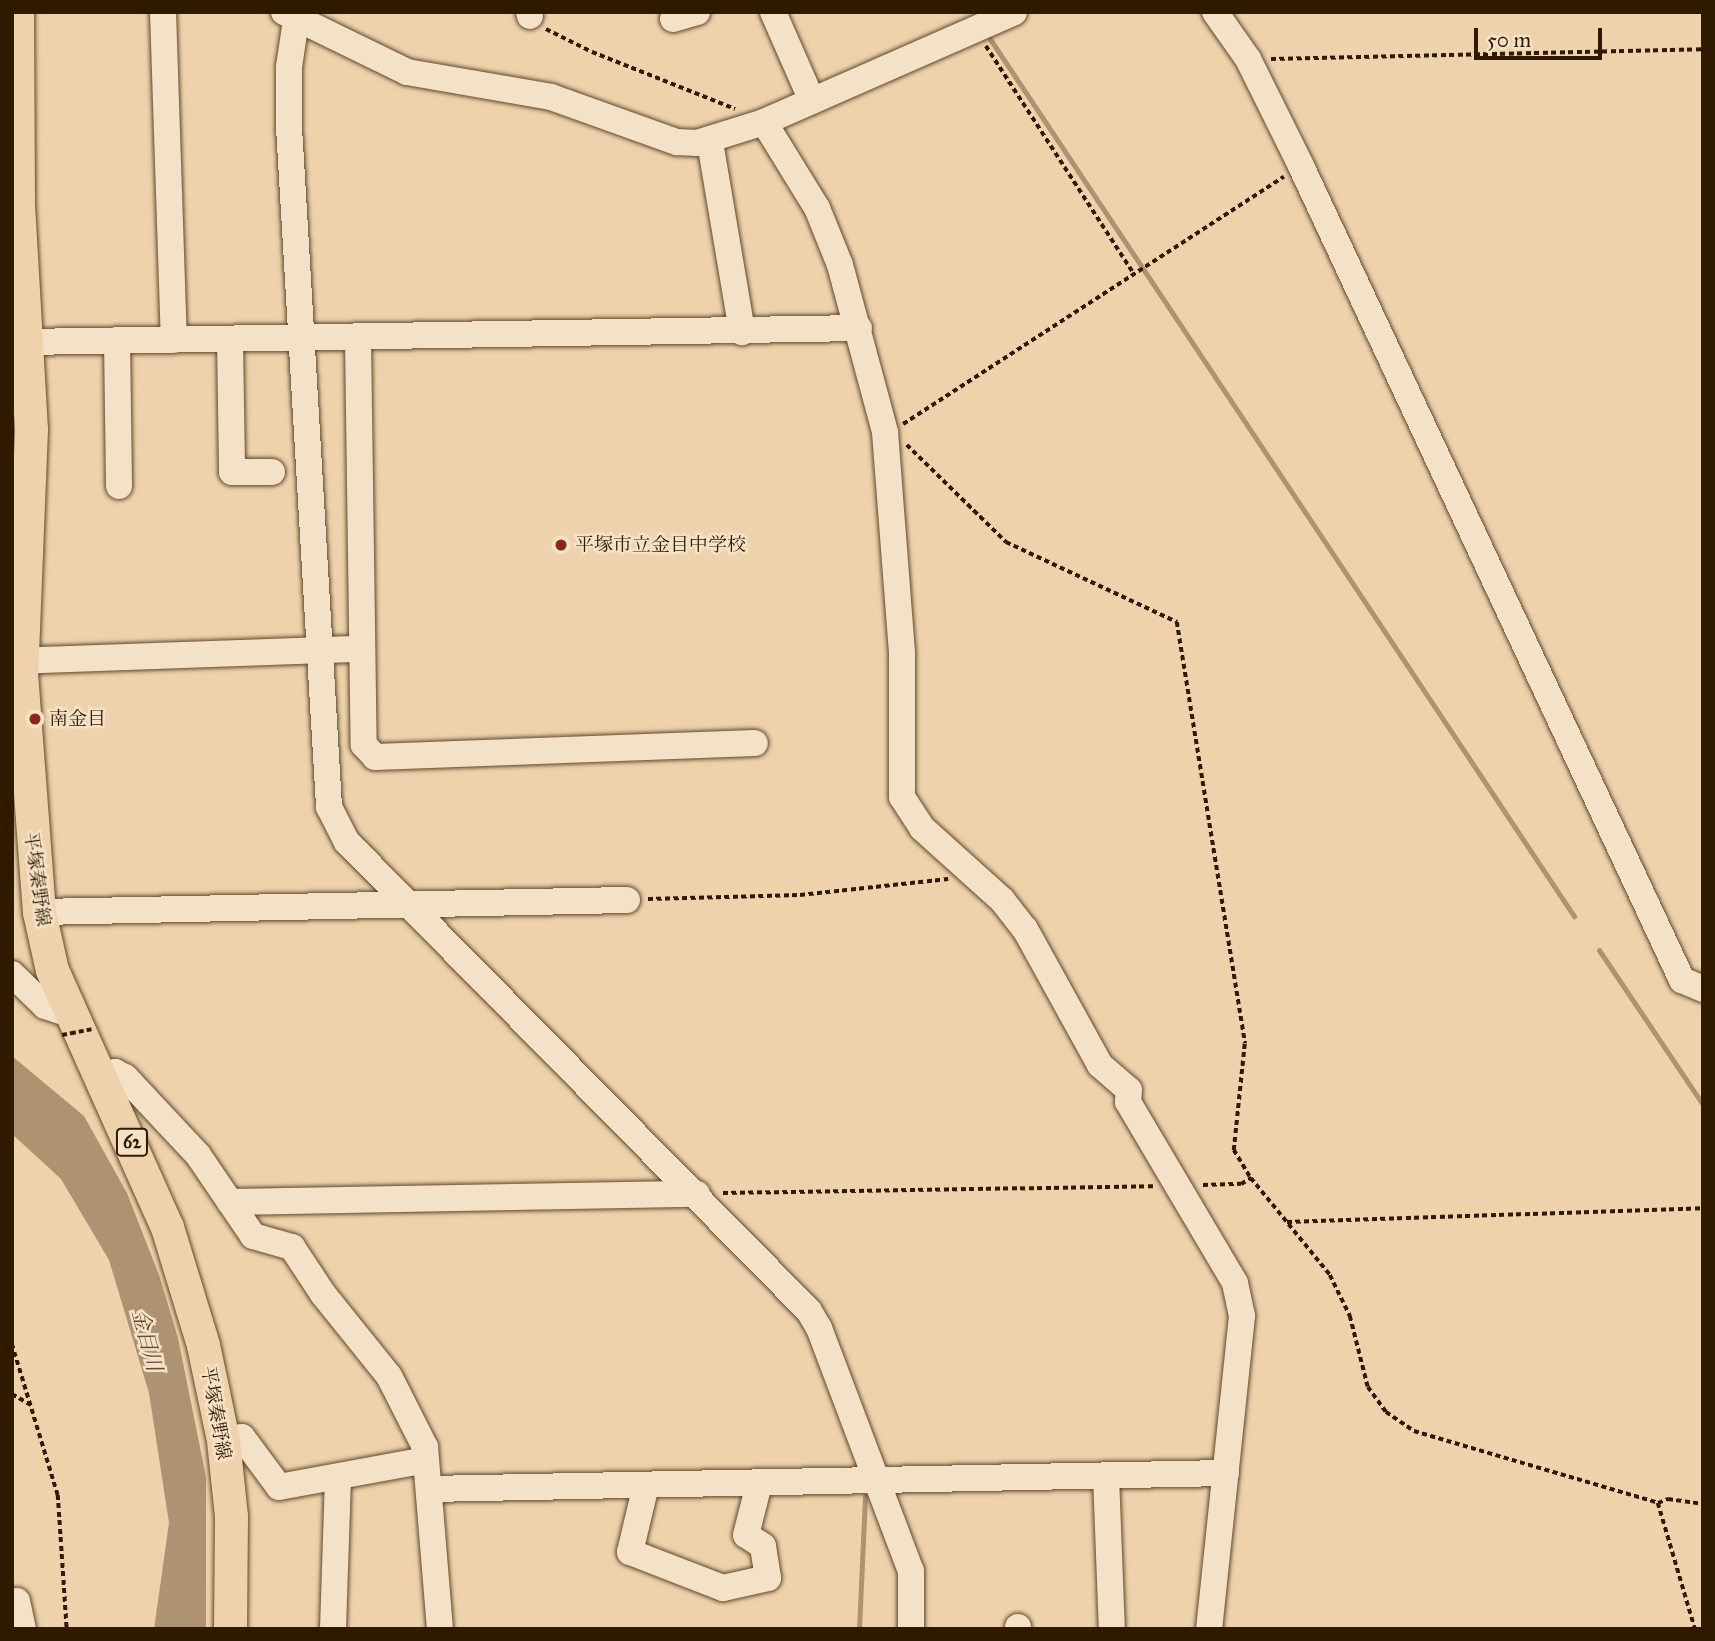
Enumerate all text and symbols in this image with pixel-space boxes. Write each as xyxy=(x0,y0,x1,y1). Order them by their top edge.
scale bar xyxy=(1477,14,1605,58)
text: 50 m xyxy=(1487,27,1531,53)
place label: 平塚市立金目中学校 xyxy=(575,534,746,556)
marker: 平塚市立金目中学校 xyxy=(553,537,569,553)
place label: 南金目 xyxy=(49,708,106,730)
marker: 南金目 xyxy=(27,711,43,727)
street label: 平塚秦野線 xyxy=(19,830,55,928)
road number: 62 xyxy=(114,1128,150,1156)
water label: 金目川 xyxy=(127,1306,167,1374)
street label: 平塚秦野線 xyxy=(197,1364,235,1462)

